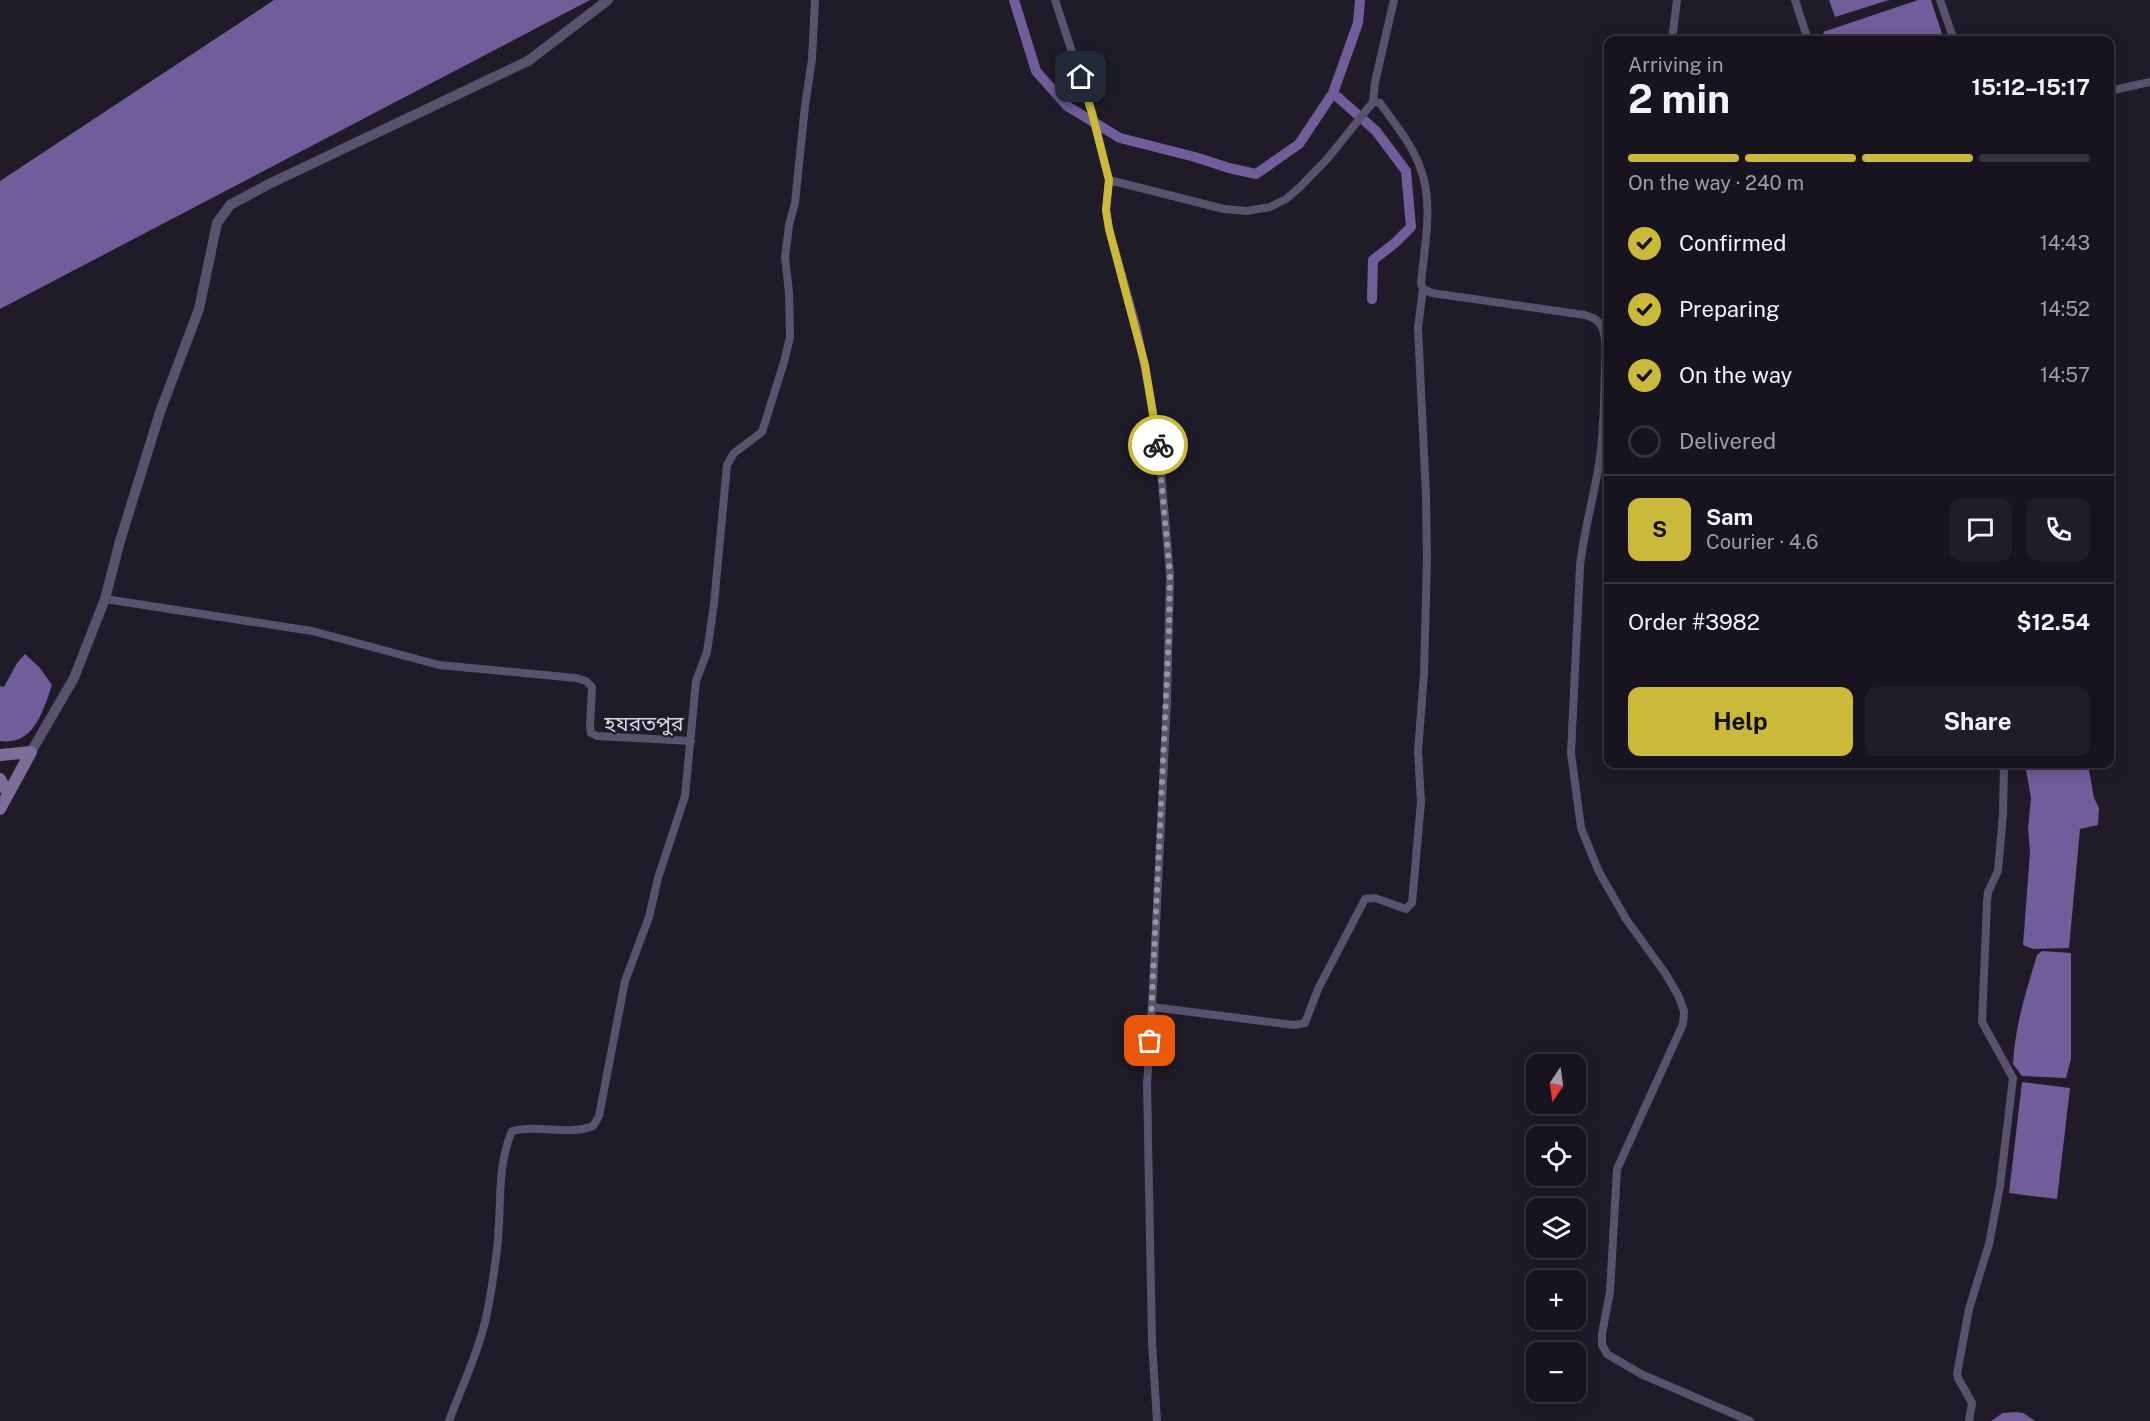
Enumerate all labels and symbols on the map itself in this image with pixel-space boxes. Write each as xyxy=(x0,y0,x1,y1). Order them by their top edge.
pin xyxy=(1055,51,1106,102)
courier xyxy=(1128,415,1188,475)
district label: হযরতপুর xyxy=(603,711,684,736)
pin xyxy=(1124,1015,1175,1066)
north arrow xyxy=(1526,1054,1586,1114)

